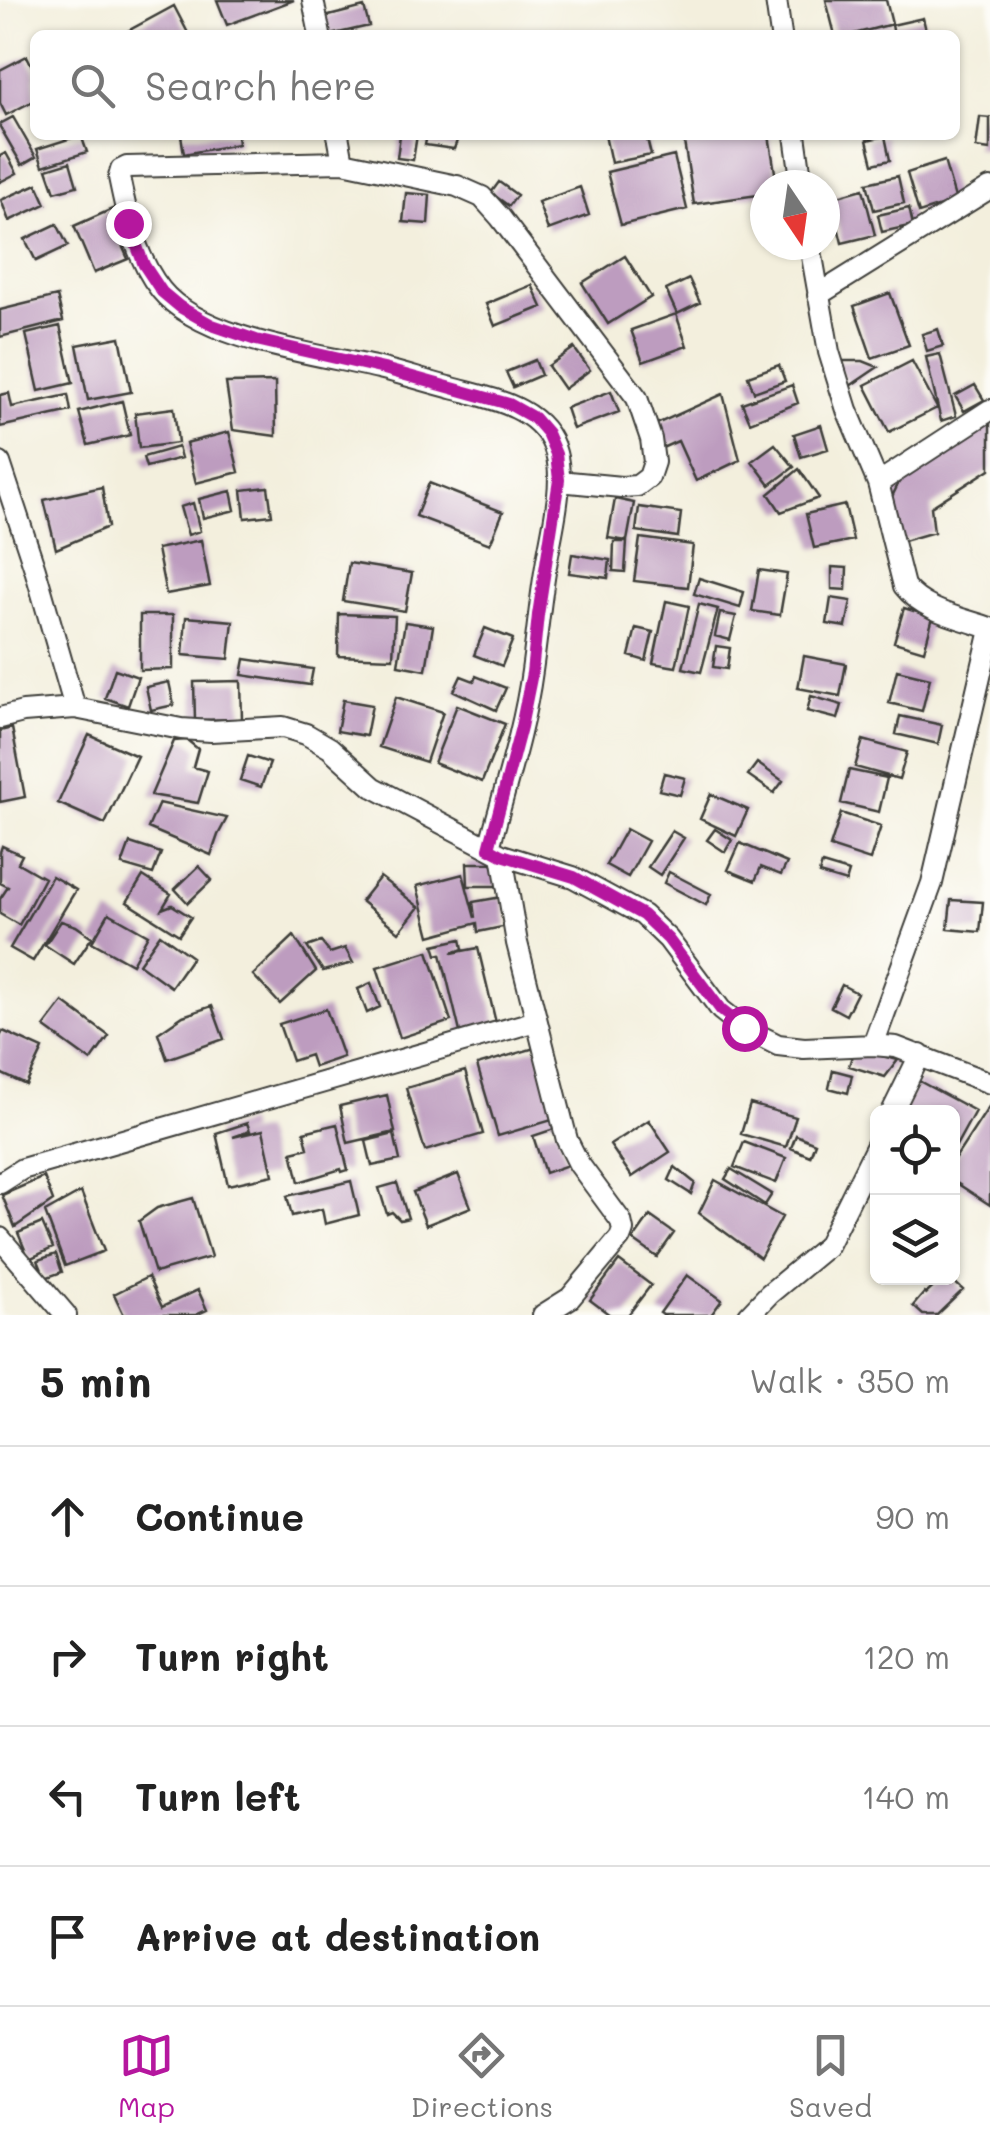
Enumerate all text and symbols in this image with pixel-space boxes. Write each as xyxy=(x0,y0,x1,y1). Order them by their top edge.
search box xyxy=(30,30,960,140)
icon: search xyxy=(65,58,120,113)
text: Search here xyxy=(145,60,376,110)
north arrow xyxy=(750,170,840,260)
route end xyxy=(106,201,152,247)
route start xyxy=(722,1006,768,1052)
map controls xyxy=(870,1105,960,1285)
button: locate xyxy=(870,1105,960,1195)
button: layers xyxy=(870,1195,960,1285)
text: 5 min xyxy=(40,1353,151,1408)
text: Walk · 350 m xyxy=(750,1359,950,1401)
icon: ahead xyxy=(40,1489,95,1544)
text: Continue xyxy=(135,1491,304,1541)
text: 90 m xyxy=(876,1495,950,1537)
icon: right xyxy=(40,1629,95,1684)
text: Turn right xyxy=(135,1631,329,1681)
text: 120 m xyxy=(862,1635,950,1677)
icon: left xyxy=(40,1769,95,1824)
text: Turn left xyxy=(135,1771,301,1821)
text: 140 m xyxy=(861,1775,950,1817)
icon: arrive xyxy=(40,1909,95,1964)
text: Arrive at destination xyxy=(135,1911,540,1961)
tab: Map xyxy=(118,2028,175,2124)
tab: Directions xyxy=(411,2028,553,2124)
tab: Saved xyxy=(789,2028,872,2124)

